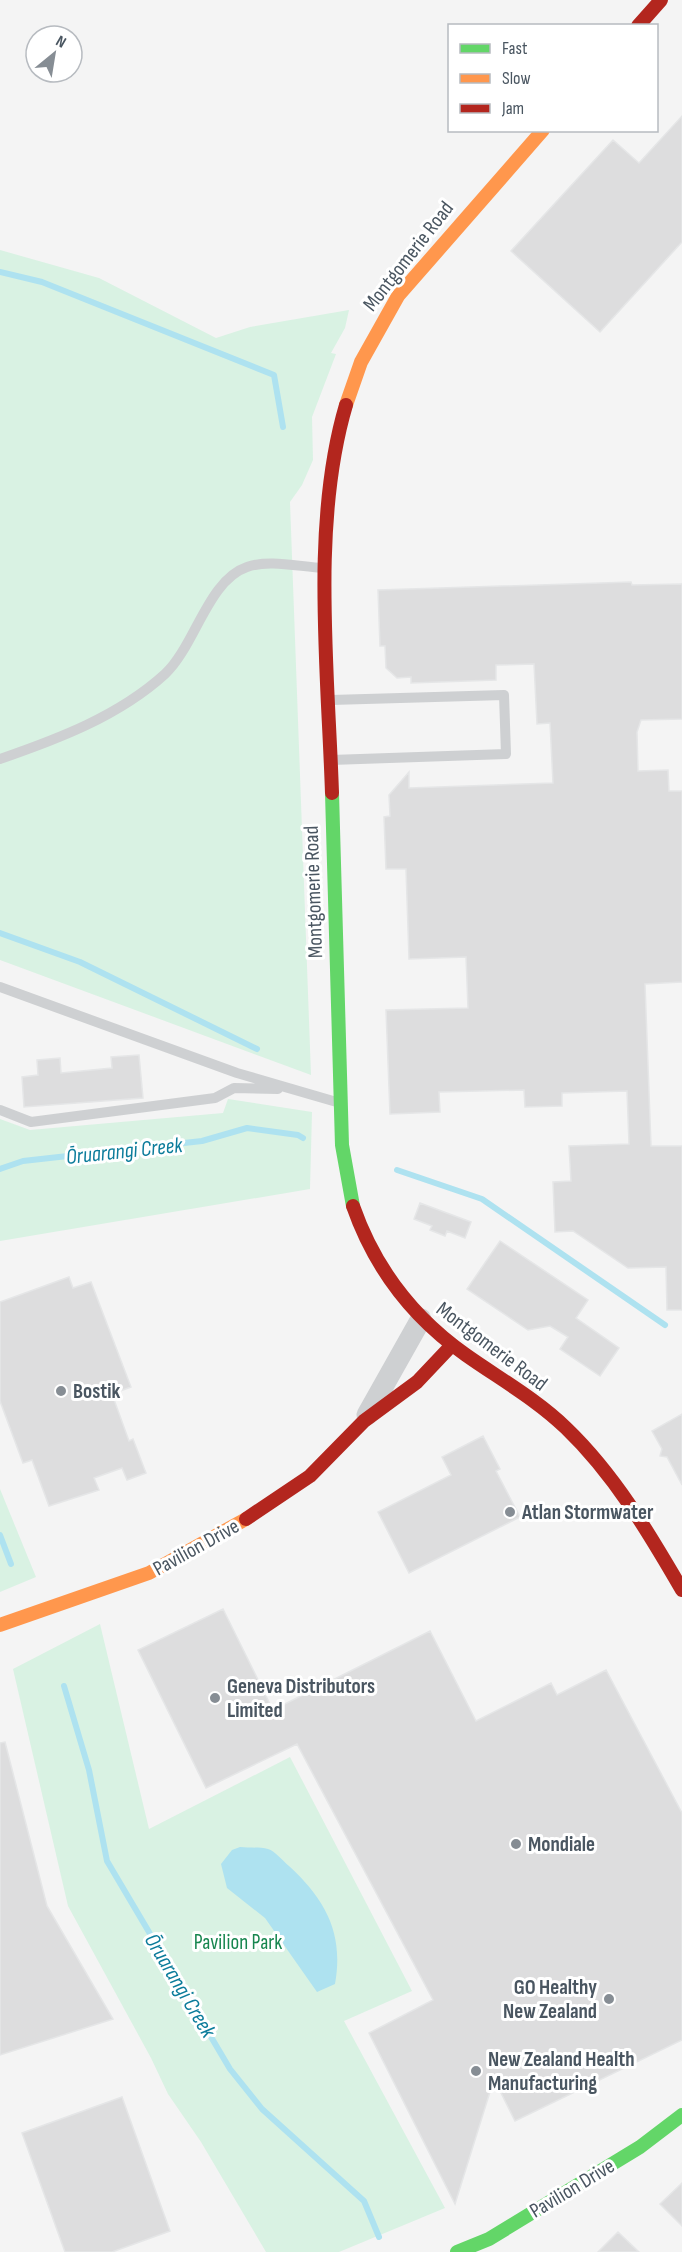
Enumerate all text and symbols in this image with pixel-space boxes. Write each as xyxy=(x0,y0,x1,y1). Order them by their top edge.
north arrow xyxy=(24,24,84,84)
legend xyxy=(448,24,658,132)
text: N xyxy=(52,32,69,53)
text: Fast xyxy=(502,38,528,59)
text: Slow xyxy=(502,68,531,89)
text: Jam xyxy=(501,98,524,119)
street label: Montgomerie Road xyxy=(358,196,459,316)
street label: Montgomerie Road xyxy=(299,825,328,959)
water label: Ōruarangi Creek xyxy=(65,1132,184,1171)
street label: Montgomerie Road xyxy=(431,1297,552,1396)
place label: Bostik xyxy=(73,1379,120,1404)
marker: Bostik xyxy=(54,1384,68,1398)
place label: Atlan Stormwater xyxy=(521,1500,654,1525)
marker: Atlan Stormwater xyxy=(503,1505,517,1519)
street label: Pavilion Drive xyxy=(149,1514,244,1581)
place label: Geneva Distributors Limited xyxy=(227,1674,375,1723)
marker: Geneva Distributors Limited xyxy=(208,1691,222,1705)
place label: Mondiale xyxy=(528,1832,595,1857)
marker: Mondiale xyxy=(509,1837,523,1851)
water label: Ōruarangi Creek xyxy=(138,1929,222,2043)
park label: Pavilion Park xyxy=(194,1930,282,1955)
place label: GO Healthy New Zealand xyxy=(503,1975,597,2024)
marker: GO Healthy New Zealand xyxy=(602,1992,616,2006)
place label: New Zealand Health Manufacturing xyxy=(488,2047,635,2096)
marker: New Zealand Health Manufacturing xyxy=(469,2064,483,2078)
street label: Pavilion Drive xyxy=(525,2153,619,2223)

